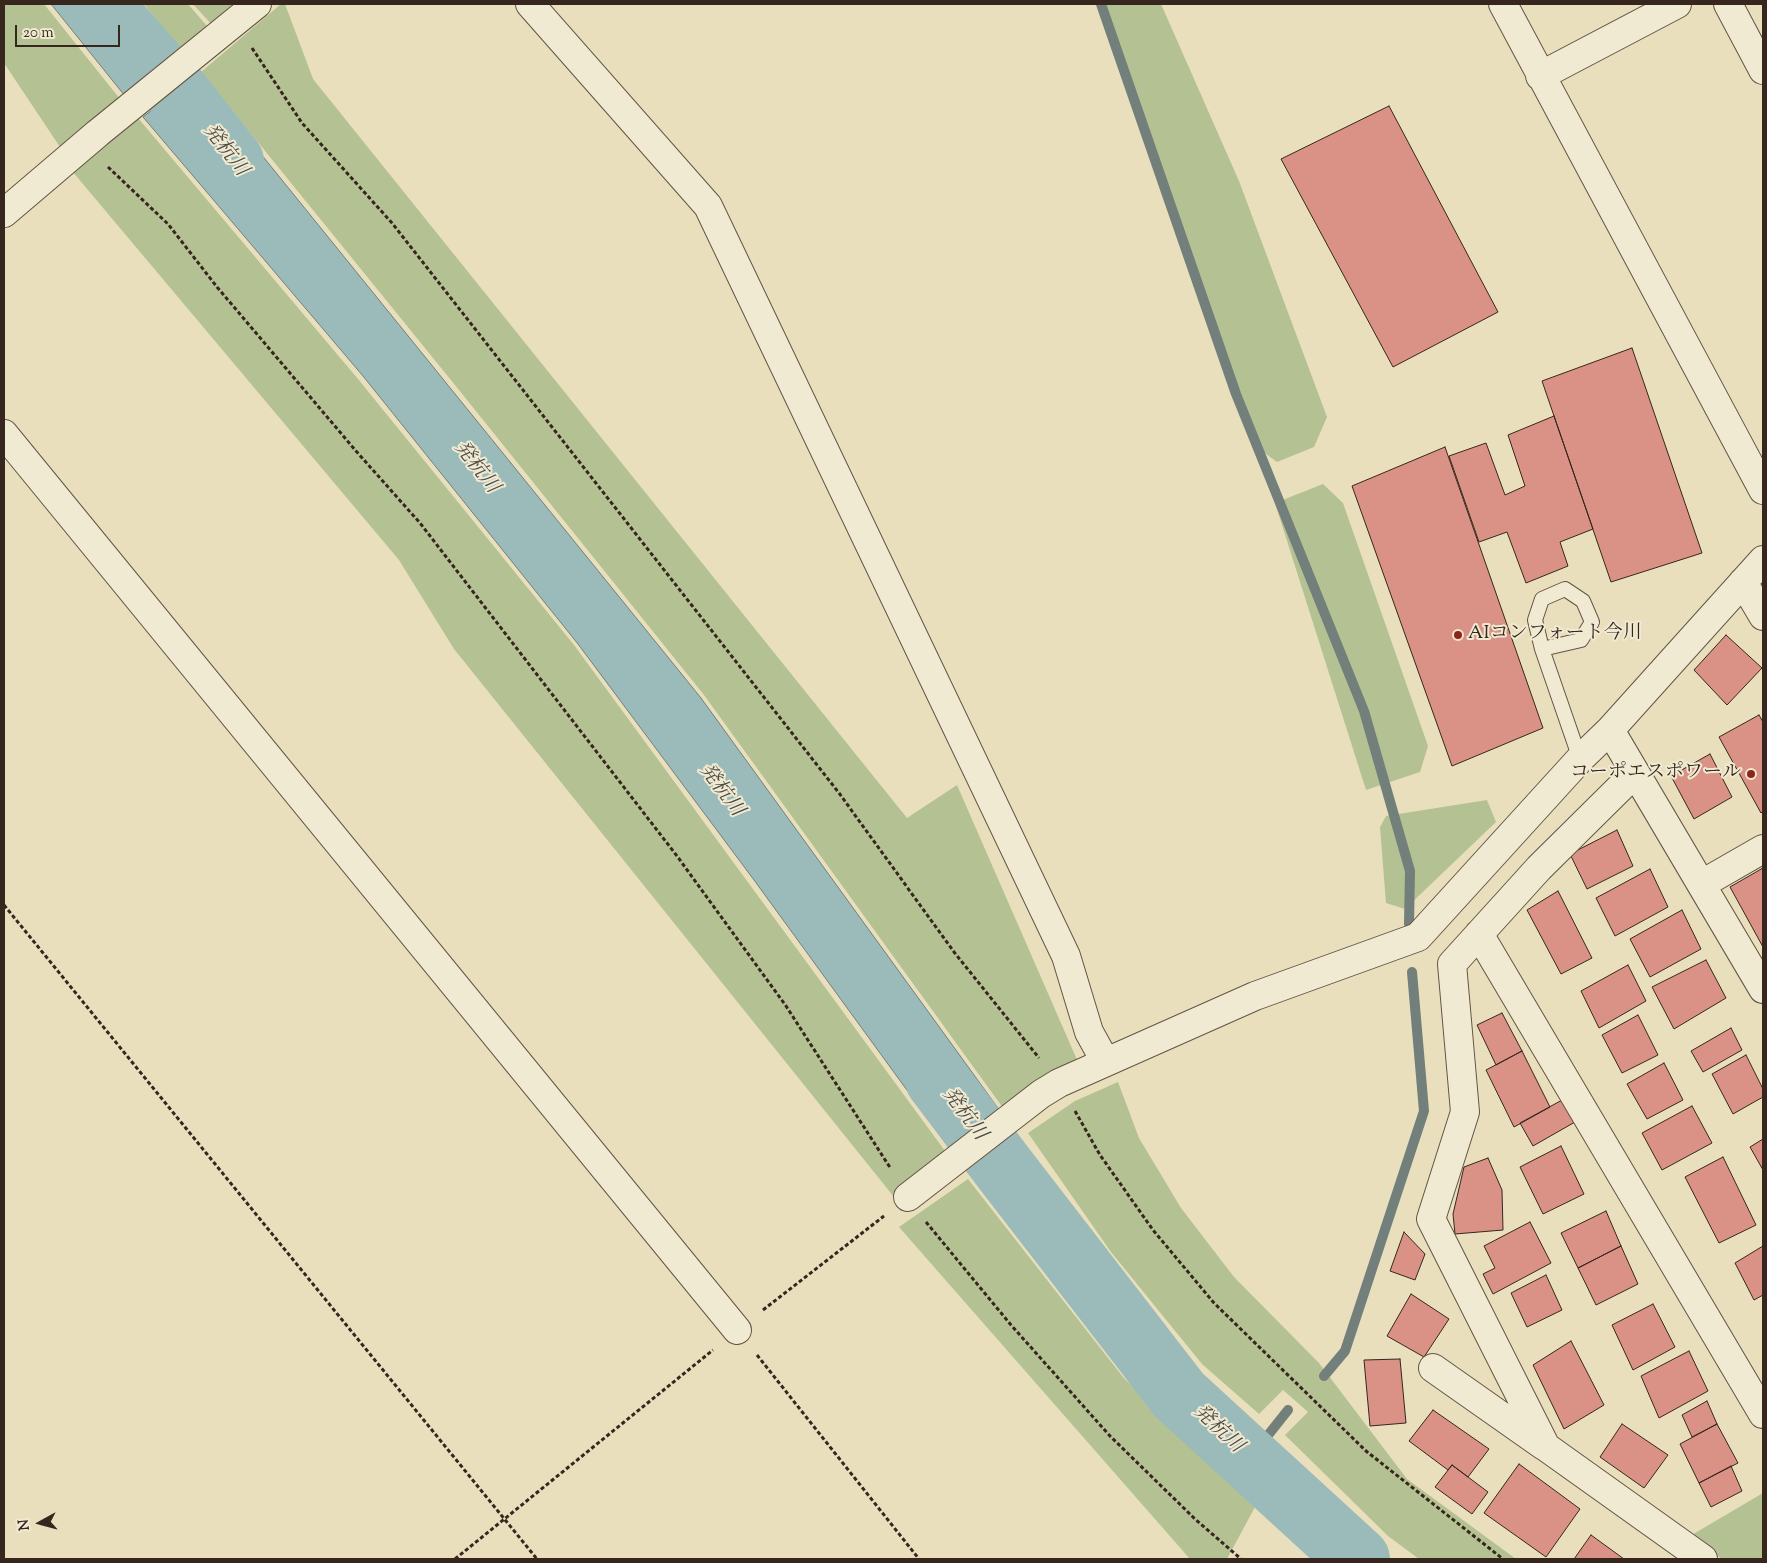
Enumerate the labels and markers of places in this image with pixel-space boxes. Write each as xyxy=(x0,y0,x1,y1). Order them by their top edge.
place label: AIコンフォート今川 xyxy=(1468,624,1642,646)
marker: AIコンフォート今川 xyxy=(1452,629,1464,641)
place label: コーポエスポワール xyxy=(1570,763,1741,785)
marker: コーポエスポワール xyxy=(1745,768,1757,780)

